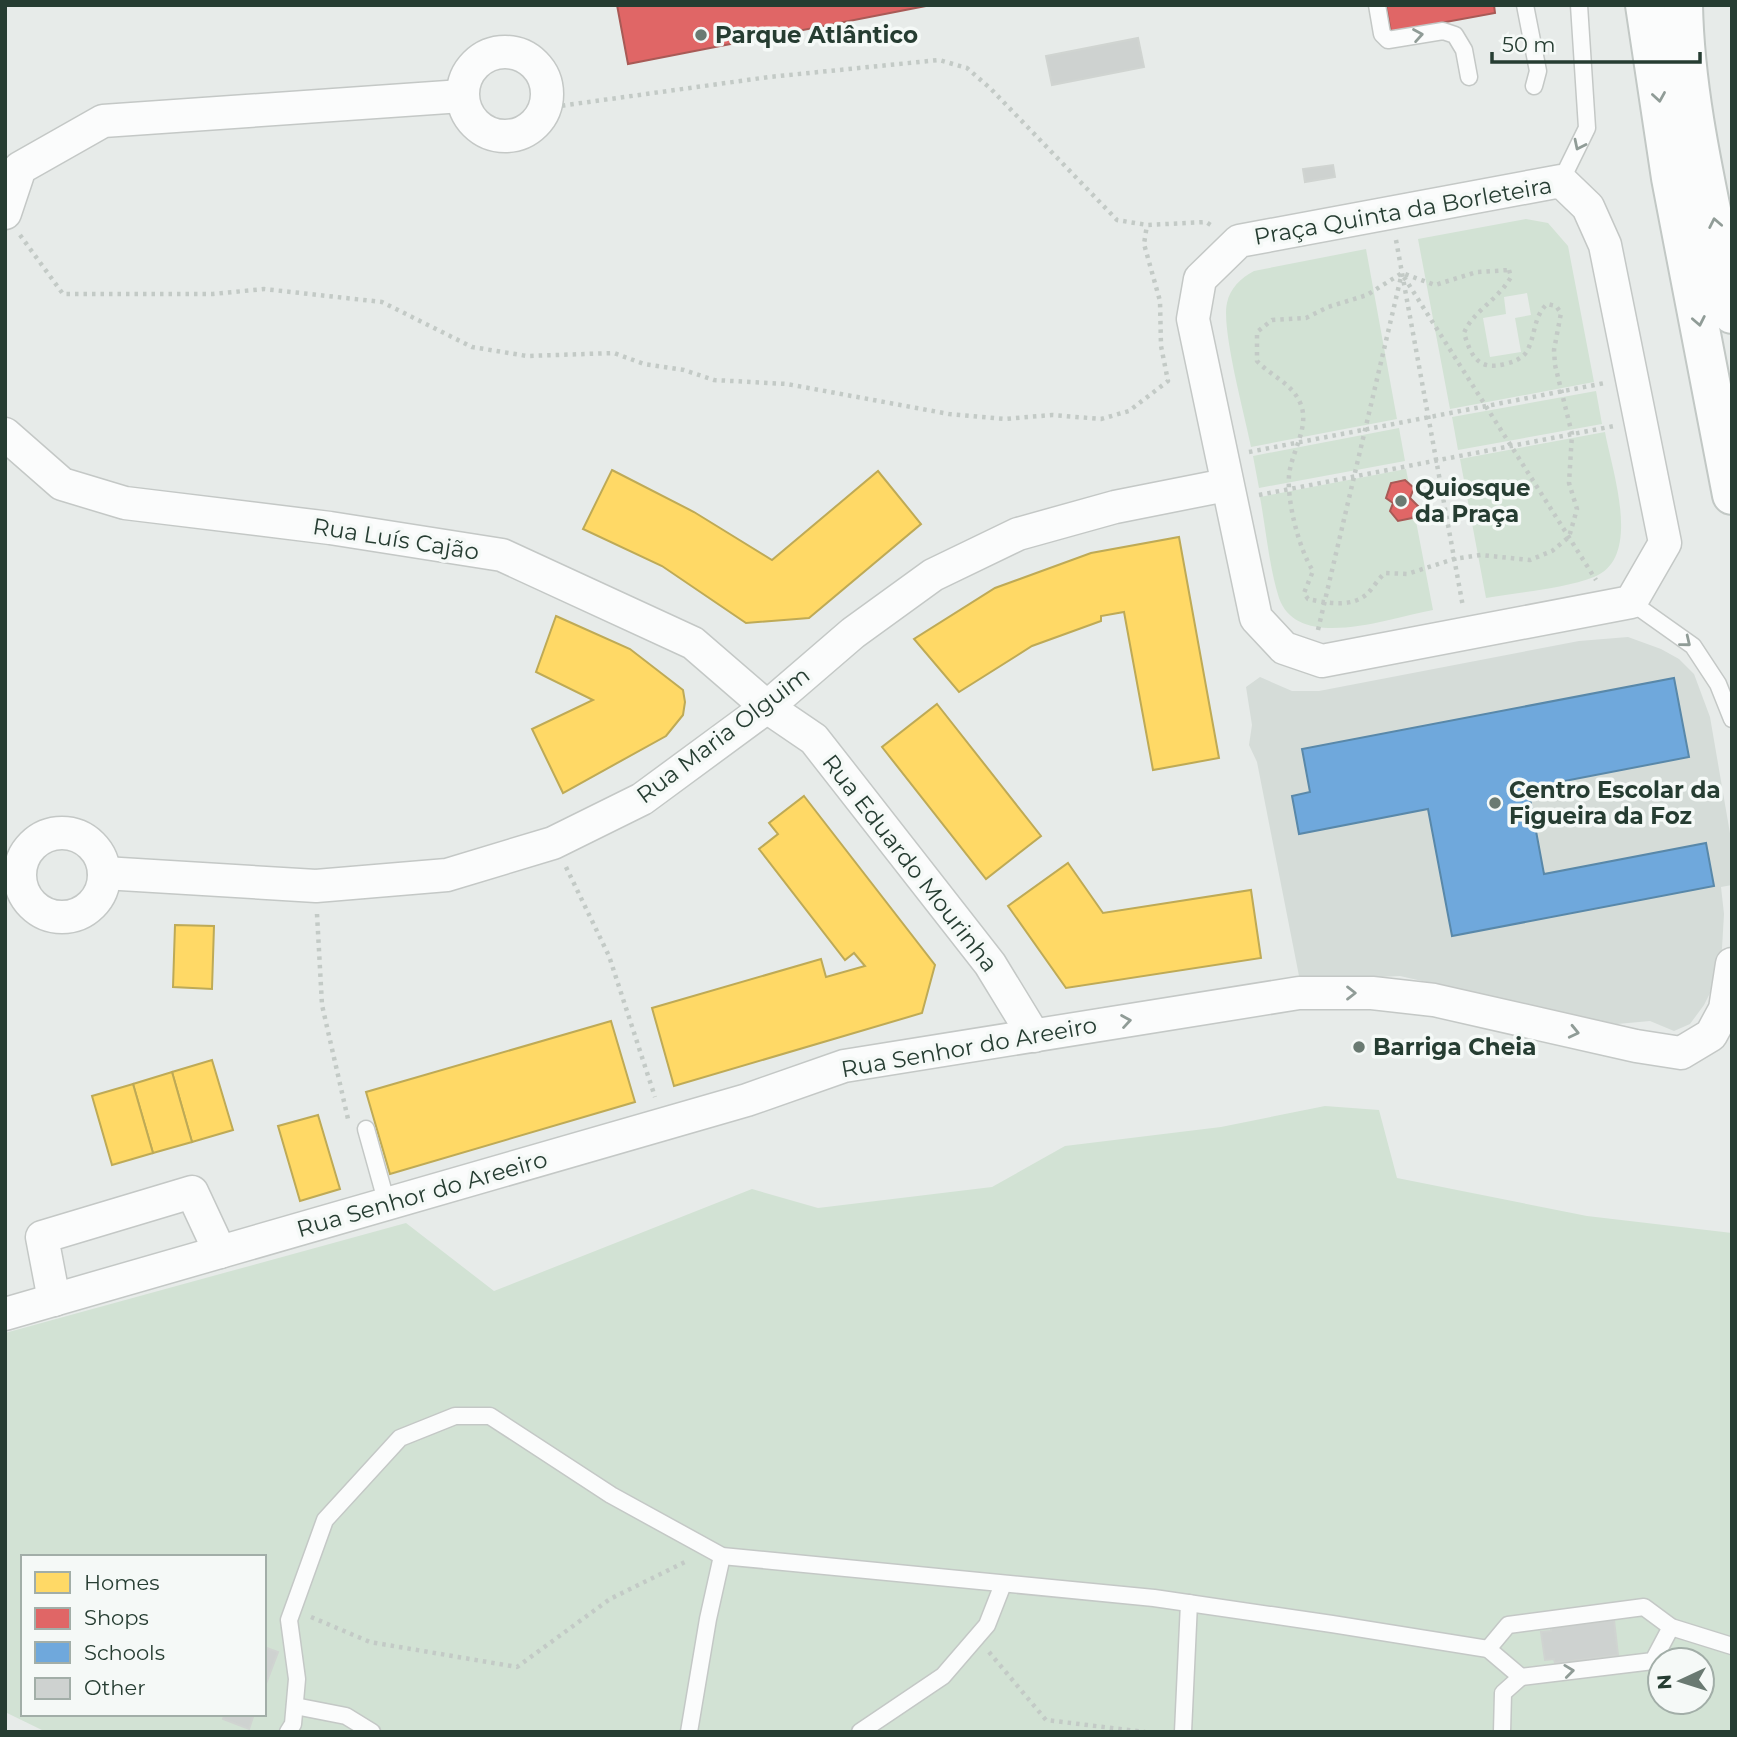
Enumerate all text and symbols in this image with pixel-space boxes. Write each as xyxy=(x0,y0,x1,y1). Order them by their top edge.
place label: Parque Atlântico xyxy=(715,21,918,49)
scale bar xyxy=(1492,21,1700,65)
marker: Parque Atlântico xyxy=(693,27,709,43)
one-way arrow xyxy=(1412,28,1424,43)
text: 50 m xyxy=(1502,32,1556,57)
one-way arrow xyxy=(1651,91,1666,103)
one-way arrow xyxy=(1573,138,1587,150)
street label: Praça Quinta da Borleteira xyxy=(1252,171,1554,251)
one-way arrow xyxy=(1708,217,1723,229)
one-way arrow xyxy=(1690,315,1705,327)
place label: Quiosque da Praça xyxy=(1415,474,1531,528)
marker: Quiosque da Praça xyxy=(1393,493,1409,509)
street label: Rua Luís Cajão xyxy=(311,512,481,566)
one-way arrow xyxy=(1678,634,1691,646)
street label: Rua Maria Olguim xyxy=(631,661,815,809)
street label: Rua Eduardo Mourinha xyxy=(816,749,1004,977)
place label: Centro Escolar da Figueira da Foz xyxy=(1509,776,1721,830)
marker: Centro Escolar da Figueira da Foz xyxy=(1487,795,1503,811)
one-way arrow xyxy=(1346,985,1357,1001)
street label: Rua Senhor do Areeiro xyxy=(839,1011,1099,1083)
one-way arrow xyxy=(1120,1014,1132,1029)
one-way arrow xyxy=(1568,1024,1580,1038)
place label: Barriga Cheia xyxy=(1373,1033,1536,1061)
marker: Barriga Cheia xyxy=(1351,1039,1367,1055)
street label: Rua Senhor do Areeiro xyxy=(294,1145,550,1243)
legend xyxy=(21,1555,266,1716)
text: Homes xyxy=(84,1570,159,1595)
text: Shops xyxy=(84,1605,149,1630)
text: Schools xyxy=(84,1640,165,1665)
north arrow xyxy=(1646,1646,1716,1716)
one-way arrow xyxy=(1564,1664,1575,1679)
text: N xyxy=(1653,1674,1677,1691)
text: Other xyxy=(84,1675,146,1700)

